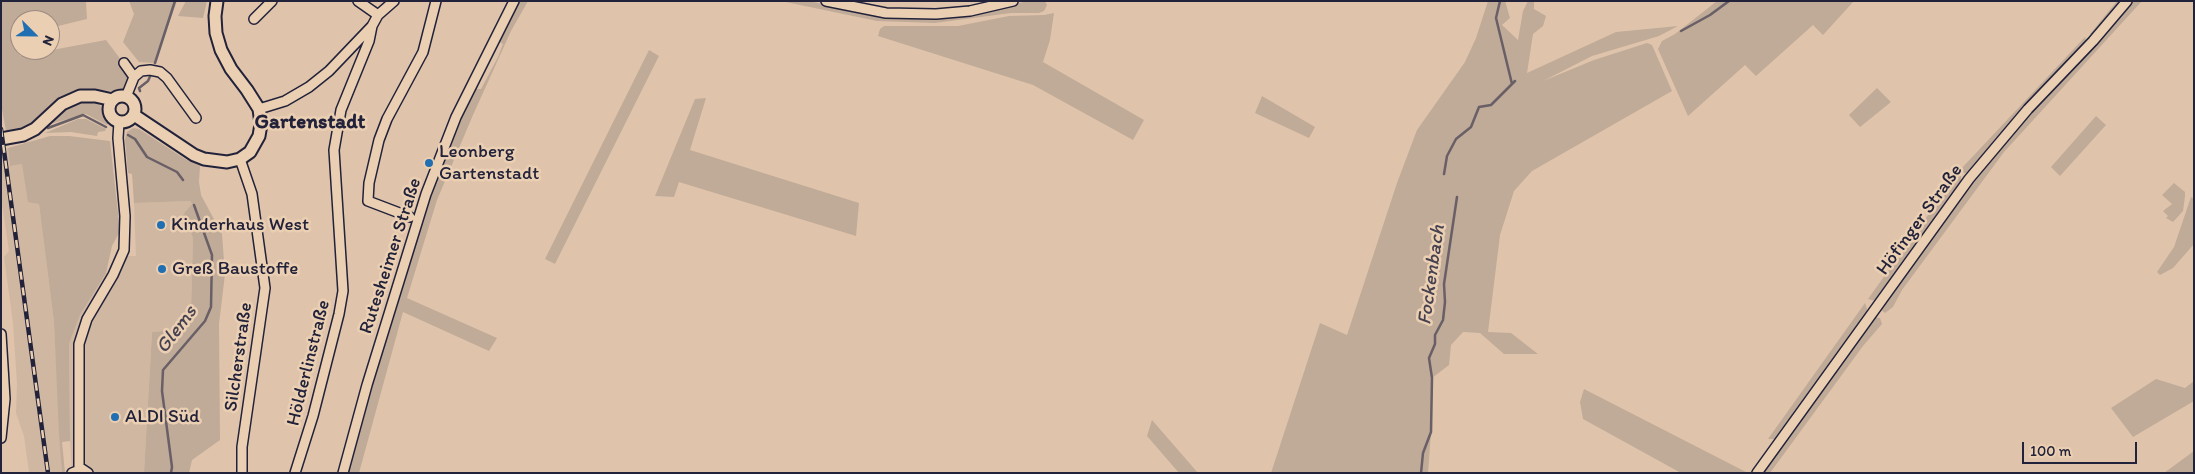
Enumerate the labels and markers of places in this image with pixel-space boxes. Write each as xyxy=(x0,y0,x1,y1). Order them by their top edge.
place label: Leonberg Gartenstadt xyxy=(439,141,539,185)
marker: Leonberg Gartenstadt xyxy=(423,157,435,169)
place label: Kinderhaus West xyxy=(171,214,309,236)
marker: Kinderhaus West xyxy=(155,219,167,231)
place label: Greß Baustoffe xyxy=(172,258,298,280)
marker: Greß Baustoffe xyxy=(156,263,168,275)
place label: ALDI Süd xyxy=(125,406,200,428)
marker: ALDI Süd xyxy=(109,411,121,423)

